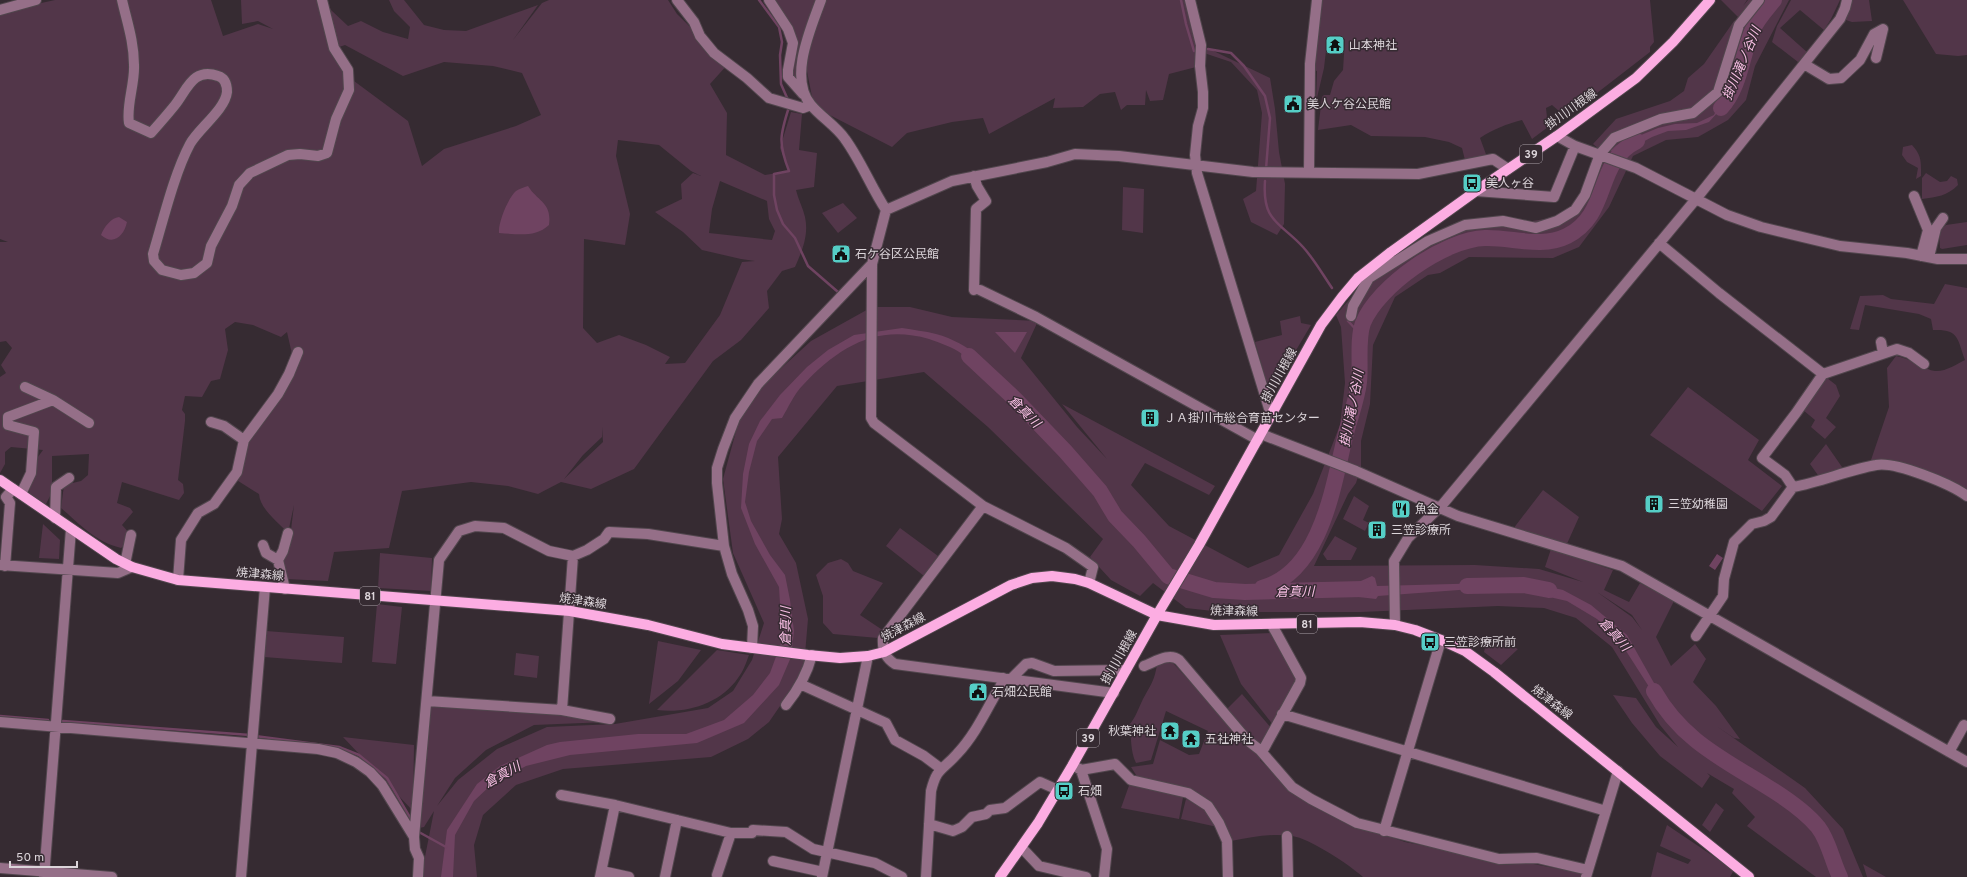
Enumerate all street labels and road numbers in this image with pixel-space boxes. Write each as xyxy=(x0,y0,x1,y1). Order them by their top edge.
street label: 掛川川根線 xyxy=(1543,86,1601,134)
road number: 39 xyxy=(1520,145,1542,163)
street label: 掛川川根線 xyxy=(1258,345,1301,406)
street label: 焼津森線 xyxy=(235,565,285,585)
road number: 81 xyxy=(360,587,380,605)
street label: 焼津森線 xyxy=(558,591,608,613)
street label: 焼津森線 xyxy=(1210,604,1258,620)
street label: 焼津森線 xyxy=(879,610,928,646)
road number: 81 xyxy=(1297,615,1317,633)
street label: 掛川川根線 xyxy=(1098,627,1141,688)
street label: 焼津森線 xyxy=(1528,682,1575,724)
road number: 39 xyxy=(1077,729,1099,747)

